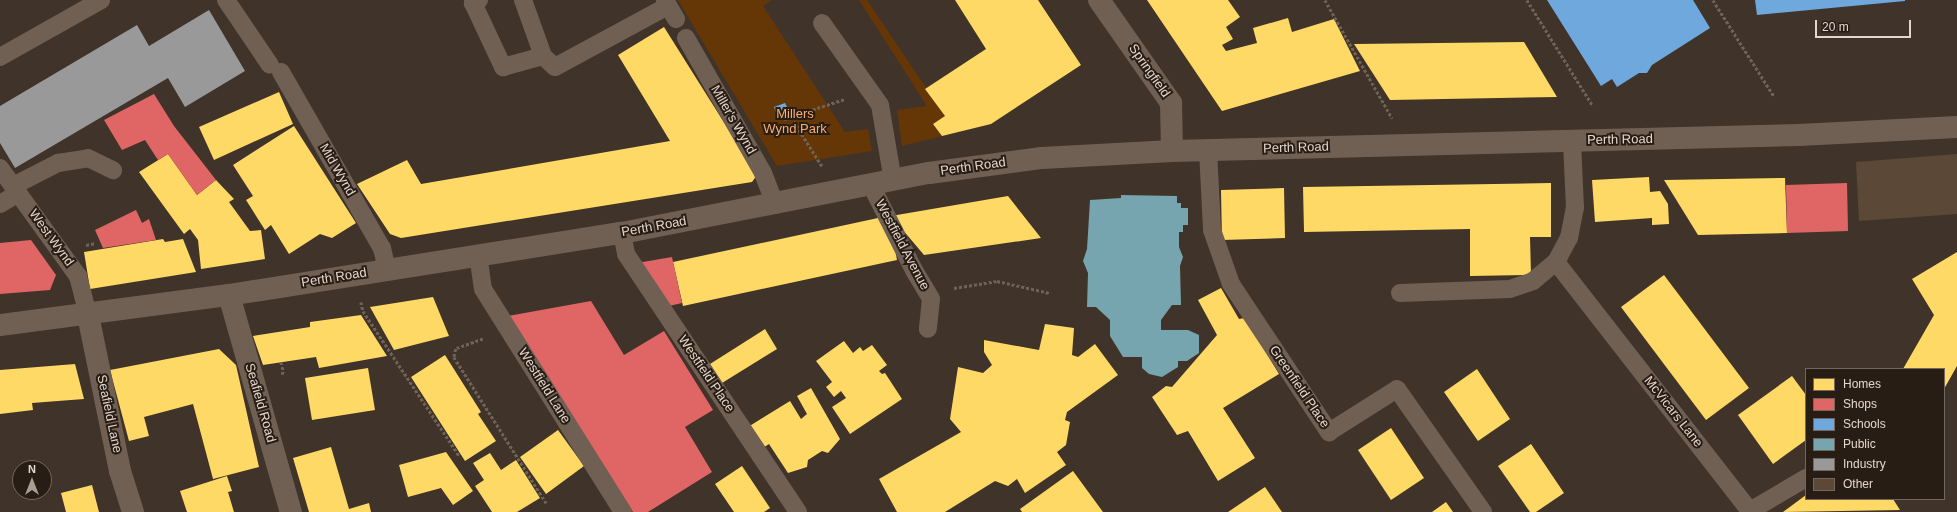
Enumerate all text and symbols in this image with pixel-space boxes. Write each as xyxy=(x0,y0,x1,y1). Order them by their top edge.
scale bar xyxy=(1817,12,1913,38)
text: 20 m xyxy=(1822,20,1849,34)
street label: Springfield xyxy=(1125,41,1173,101)
street label: Miller's Wynd xyxy=(707,83,759,157)
park label: Millers Wynd Park xyxy=(763,107,827,138)
street label: Perth Road xyxy=(1587,132,1653,148)
street label: Perth Road xyxy=(1263,139,1329,157)
street label: Mid Wynd xyxy=(316,141,358,199)
street label: Perth Road xyxy=(939,155,1007,179)
street label: Westfield Avenue xyxy=(871,197,933,293)
street label: West Wynd xyxy=(25,207,77,269)
street label: Perth Road xyxy=(620,214,688,240)
street label: Perth Road xyxy=(300,265,368,291)
street label: Westfield Place xyxy=(675,333,737,415)
street label: Greenfield Place xyxy=(1266,343,1332,431)
street label: Westfield Lane xyxy=(515,346,573,426)
street label: Seafield Road xyxy=(241,362,279,444)
legend xyxy=(1805,368,1945,500)
street label: Seafield Lane xyxy=(93,373,125,455)
street label: McVicars Lane xyxy=(1640,373,1706,451)
text: Homes xyxy=(1843,377,1881,391)
text: Shops xyxy=(1843,397,1877,411)
text: Schools xyxy=(1843,417,1886,431)
text: Public xyxy=(1843,437,1876,451)
text: Industry xyxy=(1843,457,1886,471)
north arrow xyxy=(12,460,52,500)
text: N xyxy=(28,463,36,475)
text: Other xyxy=(1843,477,1873,491)

